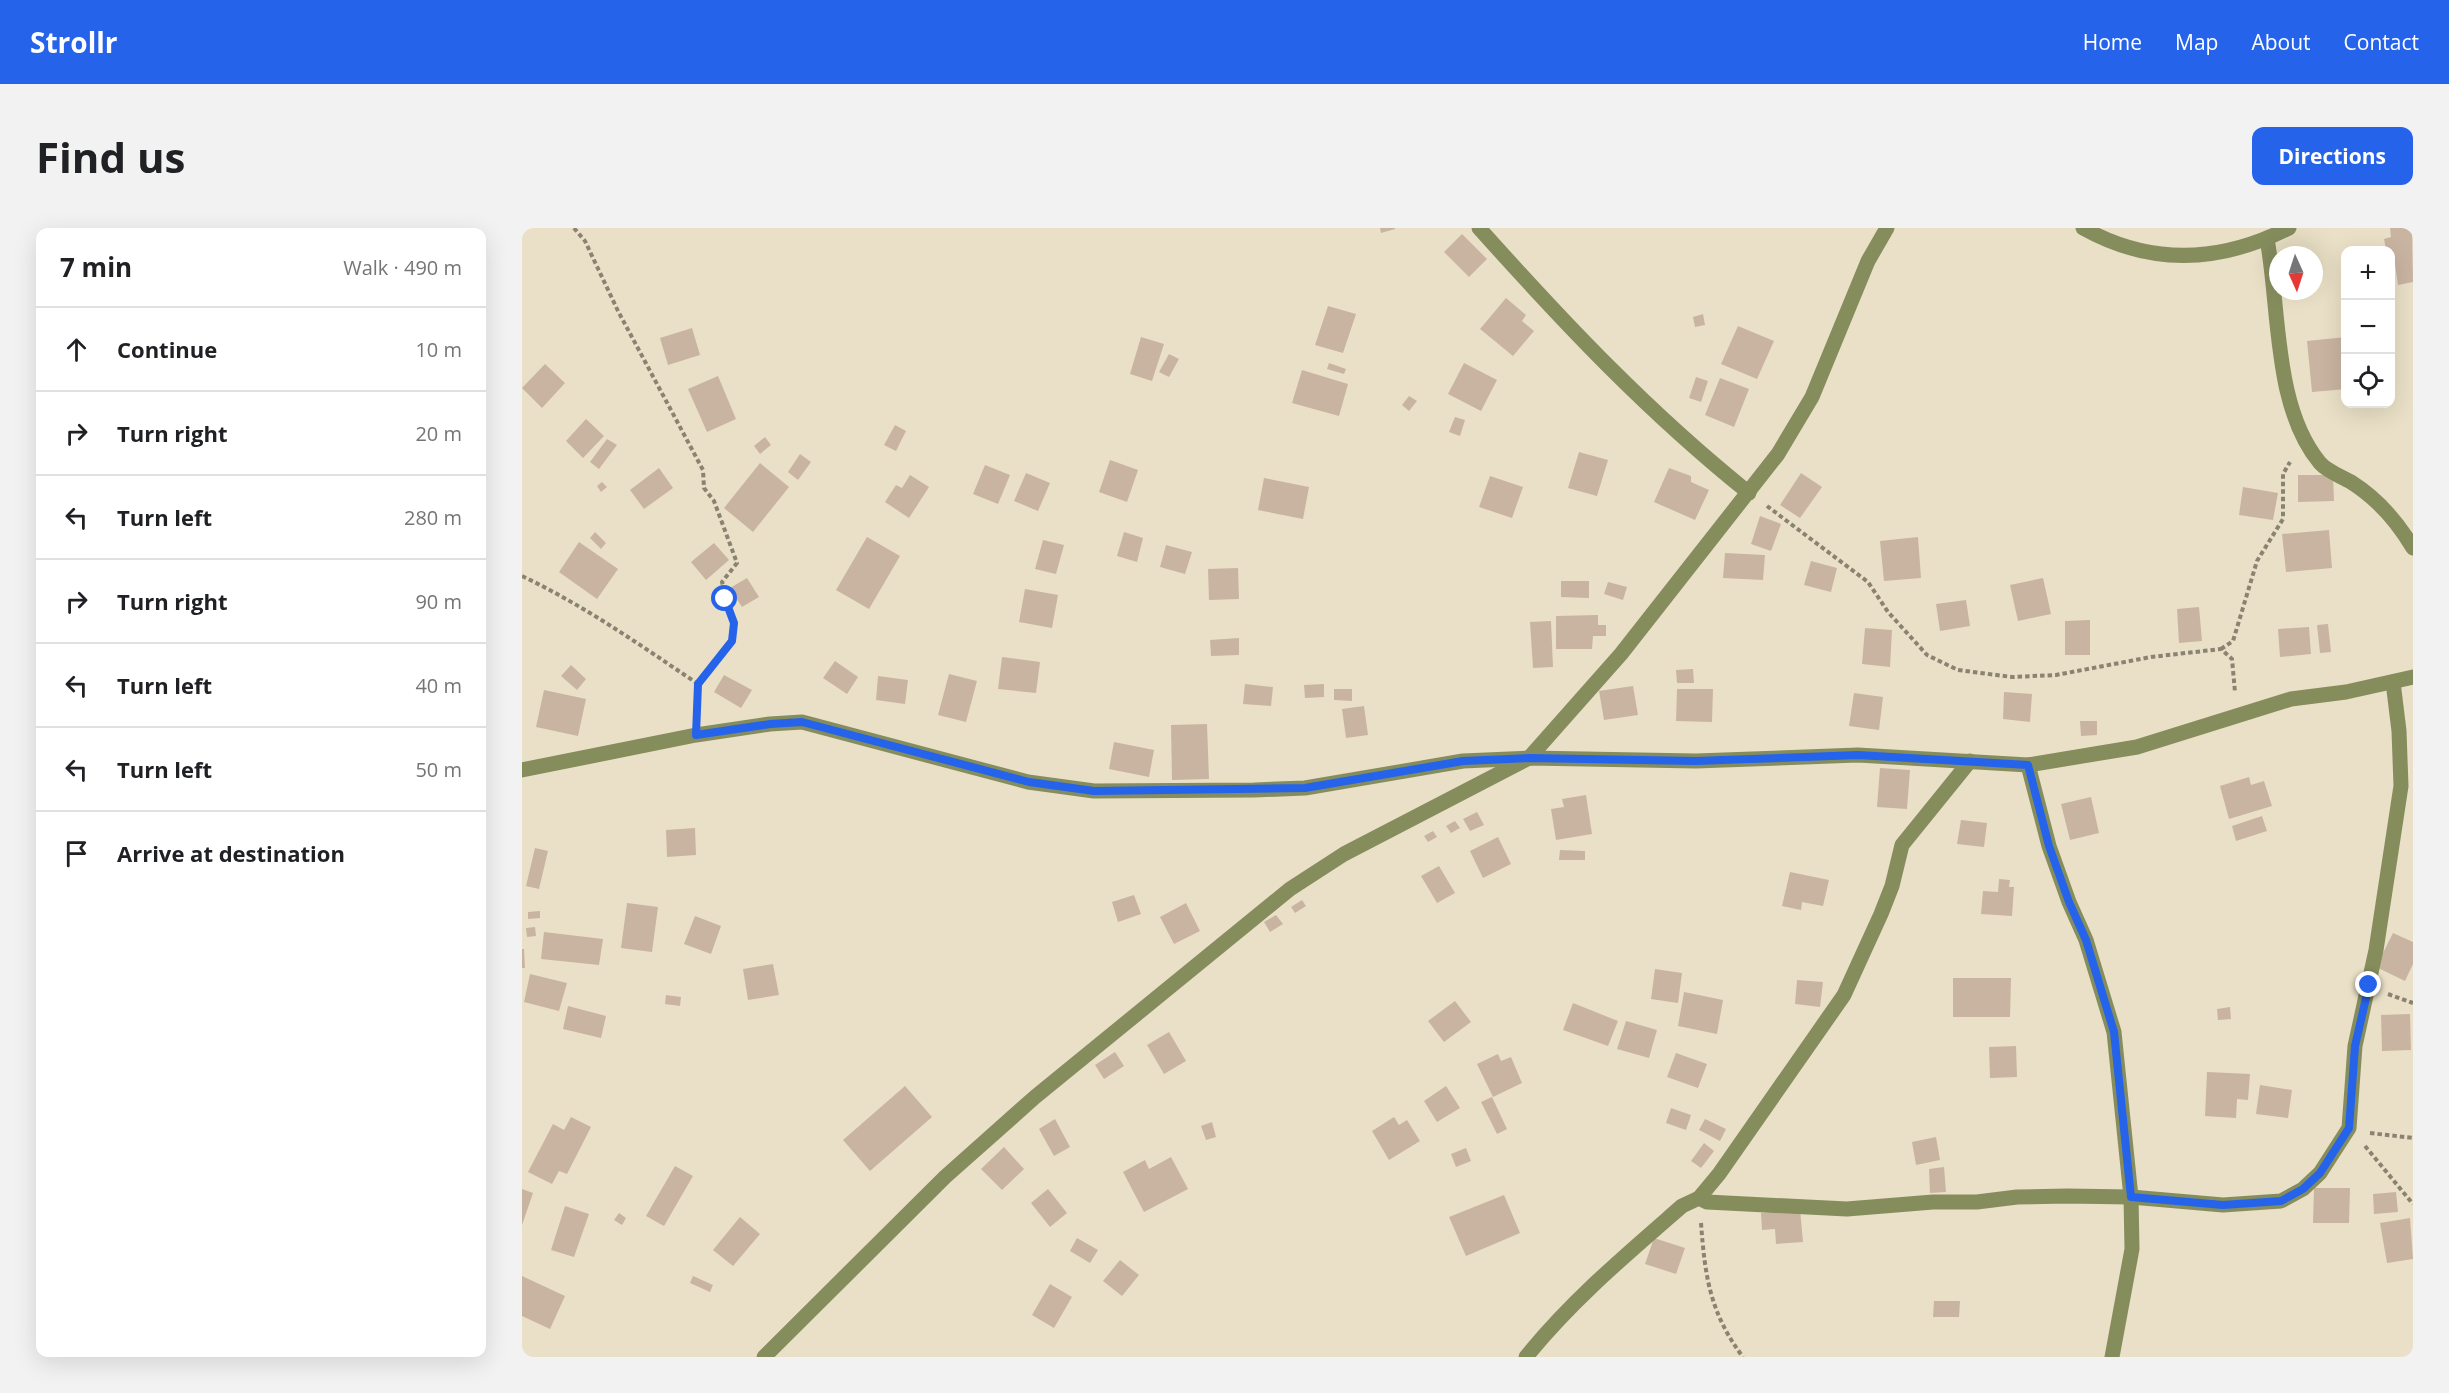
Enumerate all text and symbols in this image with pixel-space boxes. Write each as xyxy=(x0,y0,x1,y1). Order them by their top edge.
text: Strollr xyxy=(30,23,117,61)
text: Home xyxy=(2083,28,2142,56)
text: Map xyxy=(2175,28,2218,56)
text: About xyxy=(2251,28,2311,56)
text: Contact xyxy=(2344,28,2419,56)
button: Directions xyxy=(2252,127,2413,185)
text: Find us xyxy=(36,128,185,185)
north arrow xyxy=(2269,246,2323,300)
map controls xyxy=(2341,246,2395,408)
button: + xyxy=(2341,246,2395,300)
text: 7 min xyxy=(60,249,132,285)
text: Walk · 490 m xyxy=(343,254,462,281)
button: − xyxy=(2341,300,2395,354)
icon: ahead xyxy=(60,333,93,366)
text: Continue xyxy=(117,334,217,364)
text: 10 m xyxy=(415,336,462,363)
button: locate xyxy=(2341,354,2395,408)
icon: right xyxy=(60,417,93,450)
text: Turn right xyxy=(117,418,228,448)
text: 20 m xyxy=(415,420,462,447)
icon: left xyxy=(60,501,93,534)
text: Turn left xyxy=(117,502,212,532)
text: 280 m xyxy=(404,504,462,531)
icon: right xyxy=(60,585,93,618)
route start xyxy=(711,585,737,611)
text: Turn right xyxy=(117,586,228,616)
text: 90 m xyxy=(415,588,462,615)
icon: left xyxy=(60,669,93,702)
text: Turn left xyxy=(117,670,212,700)
text: 40 m xyxy=(415,672,462,699)
icon: left xyxy=(60,753,93,786)
text: Turn left xyxy=(117,754,212,784)
text: 50 m xyxy=(415,756,462,783)
icon: arrive xyxy=(60,837,93,870)
text: Arrive at destination xyxy=(117,838,345,868)
route end xyxy=(2355,971,2381,997)

